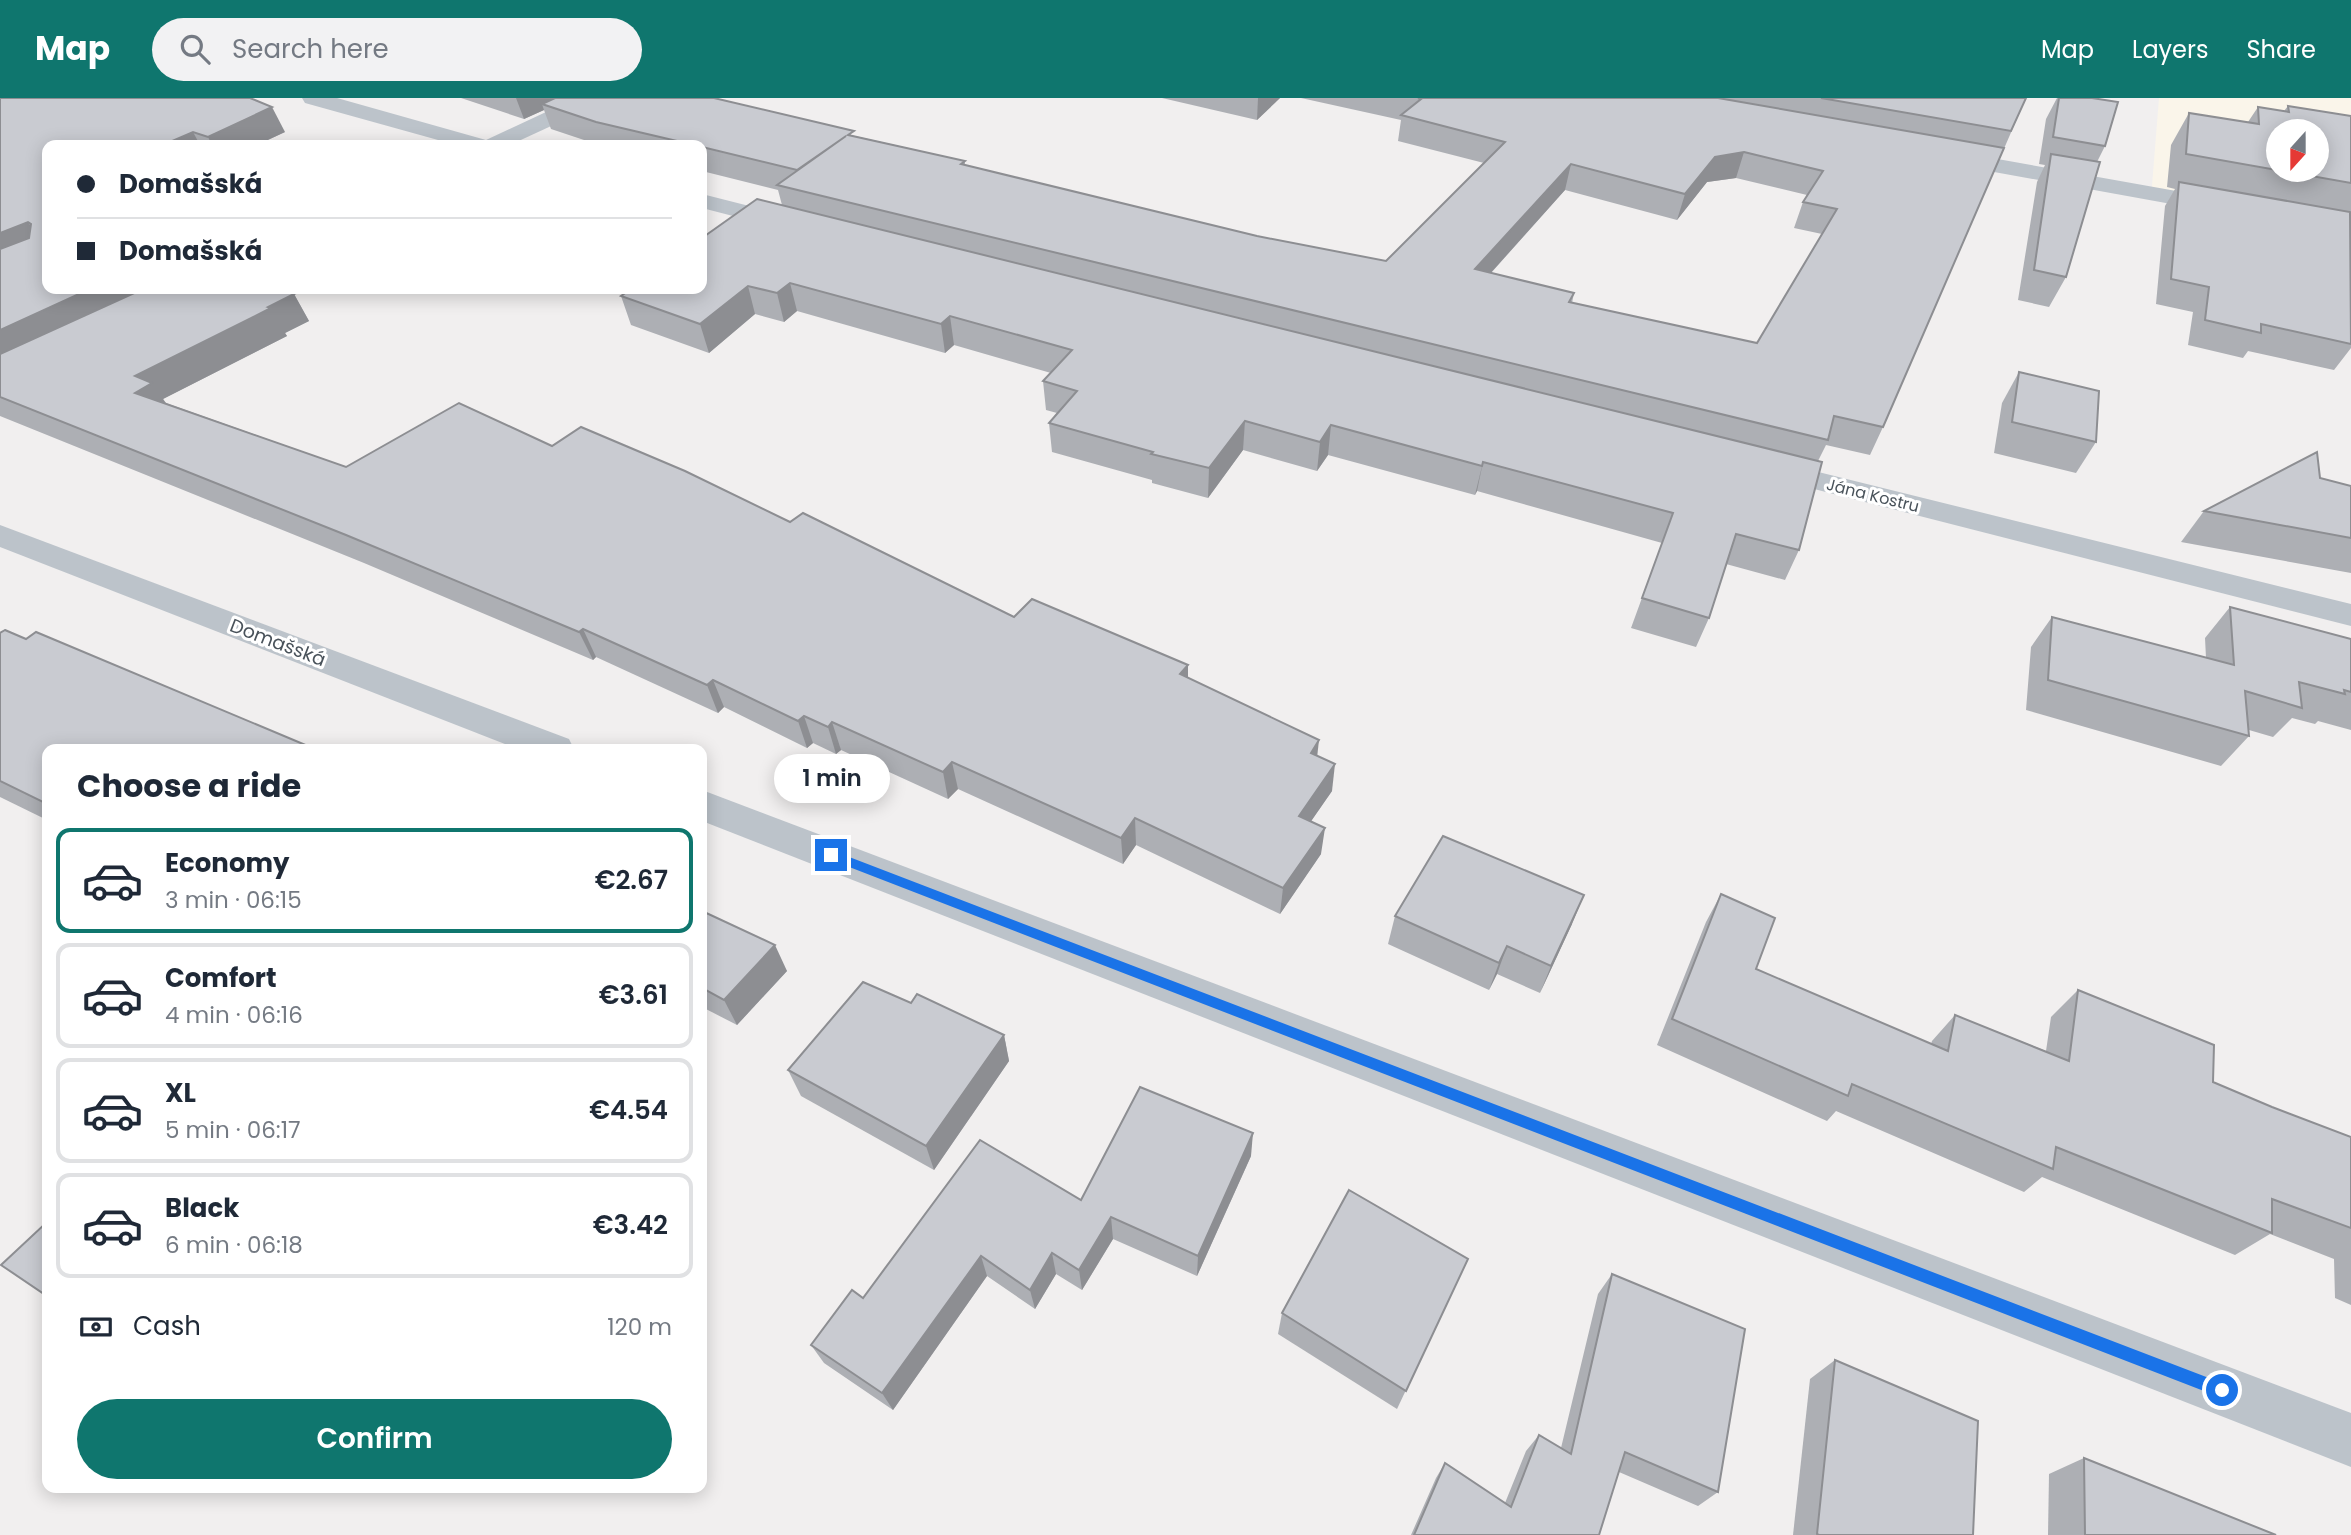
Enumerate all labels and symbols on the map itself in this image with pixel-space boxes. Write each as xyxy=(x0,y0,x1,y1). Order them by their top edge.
north arrow xyxy=(2266,119,2329,182)
street label: Jána Kostru xyxy=(1824,473,1922,518)
street label: Domašská xyxy=(226,612,330,673)
callout: 1 min xyxy=(773,754,889,802)
route end xyxy=(815,839,847,871)
route start xyxy=(2206,1374,2238,1406)

